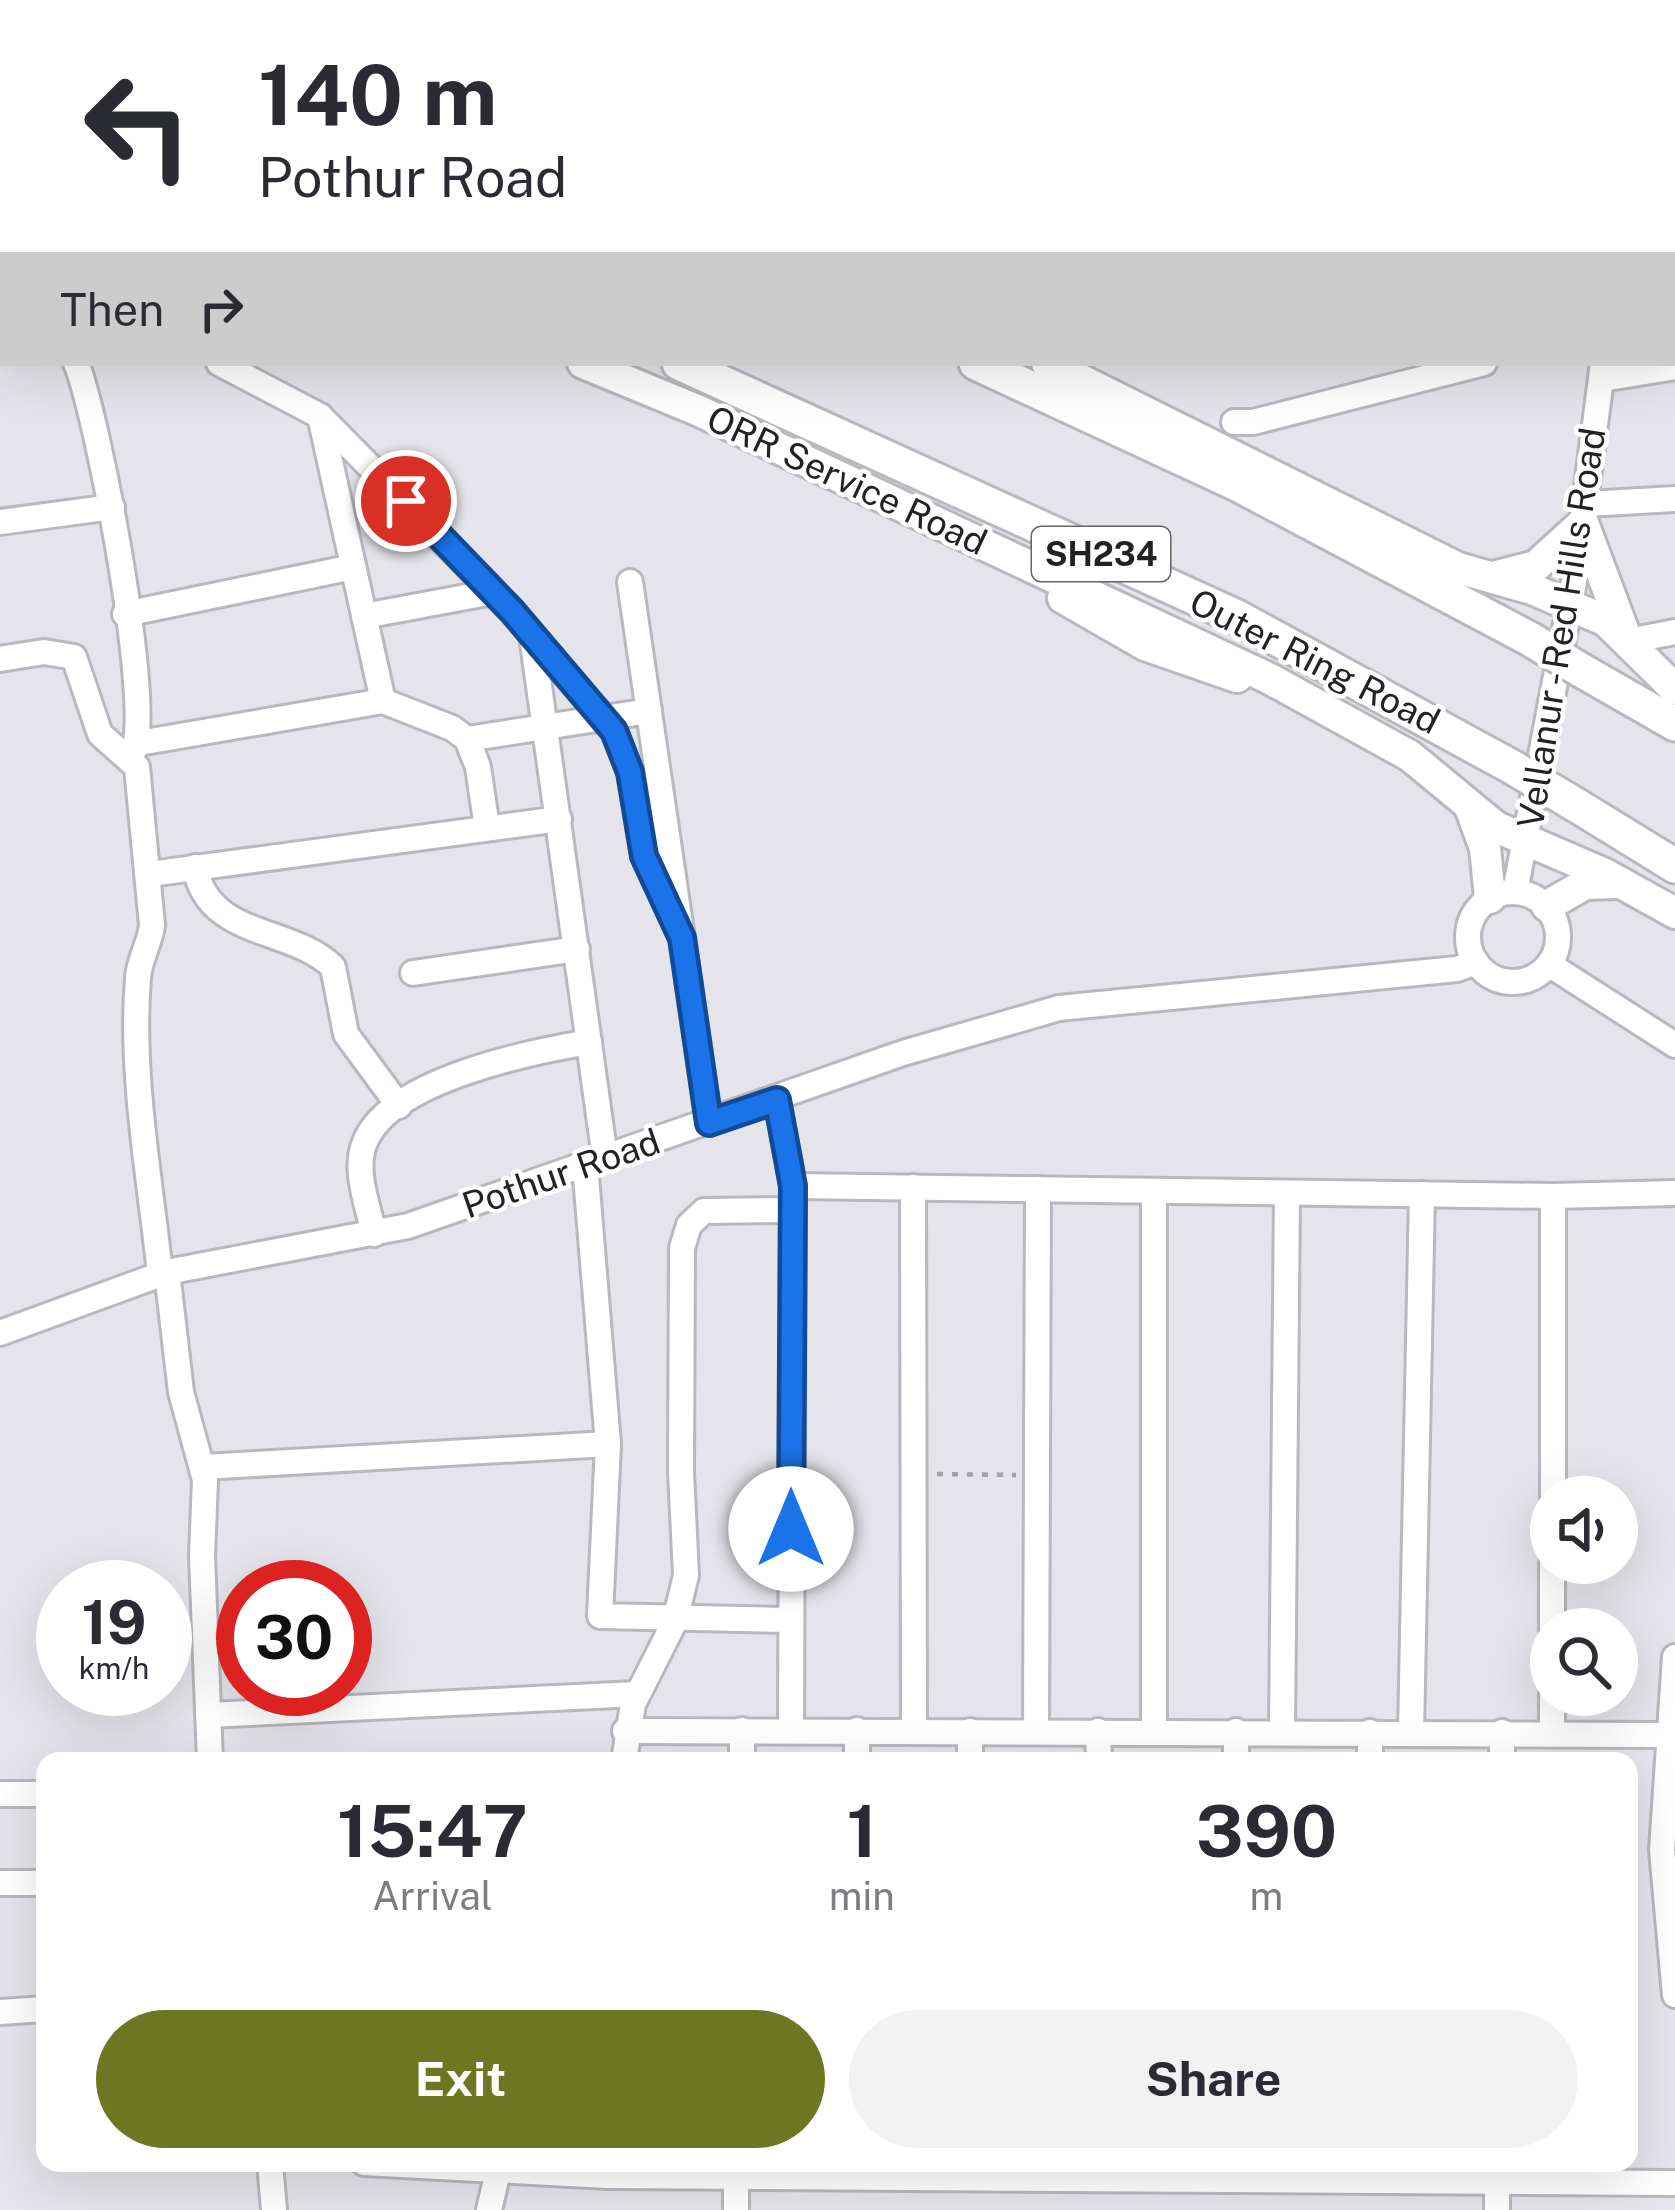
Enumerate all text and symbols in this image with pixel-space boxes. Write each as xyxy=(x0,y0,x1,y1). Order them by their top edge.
text: 140 m xyxy=(258,45,497,144)
icon: left xyxy=(60,48,216,204)
text: Pothur Road xyxy=(258,146,567,209)
icon: right xyxy=(188,276,254,342)
text: Then xyxy=(60,283,164,336)
street label: ORR Service Road xyxy=(701,397,993,563)
street label: Vellanur - Red Hills Road xyxy=(1509,425,1613,831)
pin xyxy=(355,450,457,552)
icon: arrive xyxy=(373,468,439,534)
road number: SH234 xyxy=(1032,527,1170,581)
street label: Outer Ring Road xyxy=(1183,580,1447,742)
street label: Pothur Road xyxy=(457,1120,665,1226)
position arrow xyxy=(728,1466,854,1592)
map controls xyxy=(1530,1476,1638,1716)
button: sound xyxy=(1530,1476,1638,1584)
speed limit sign: 30 xyxy=(216,1560,372,1716)
text: 19 xyxy=(81,1587,147,1658)
button: search xyxy=(1530,1608,1638,1716)
text: km/h xyxy=(79,1650,149,1686)
text: 15:47 xyxy=(337,1789,528,1873)
text: 1 xyxy=(846,1789,877,1873)
text: 390 xyxy=(1196,1789,1337,1873)
text: Arrival xyxy=(372,1873,493,1919)
text: min xyxy=(829,1873,895,1919)
text: m xyxy=(1250,1873,1283,1919)
button: Exit xyxy=(96,2010,825,2148)
button: Share xyxy=(849,2010,1578,2148)

